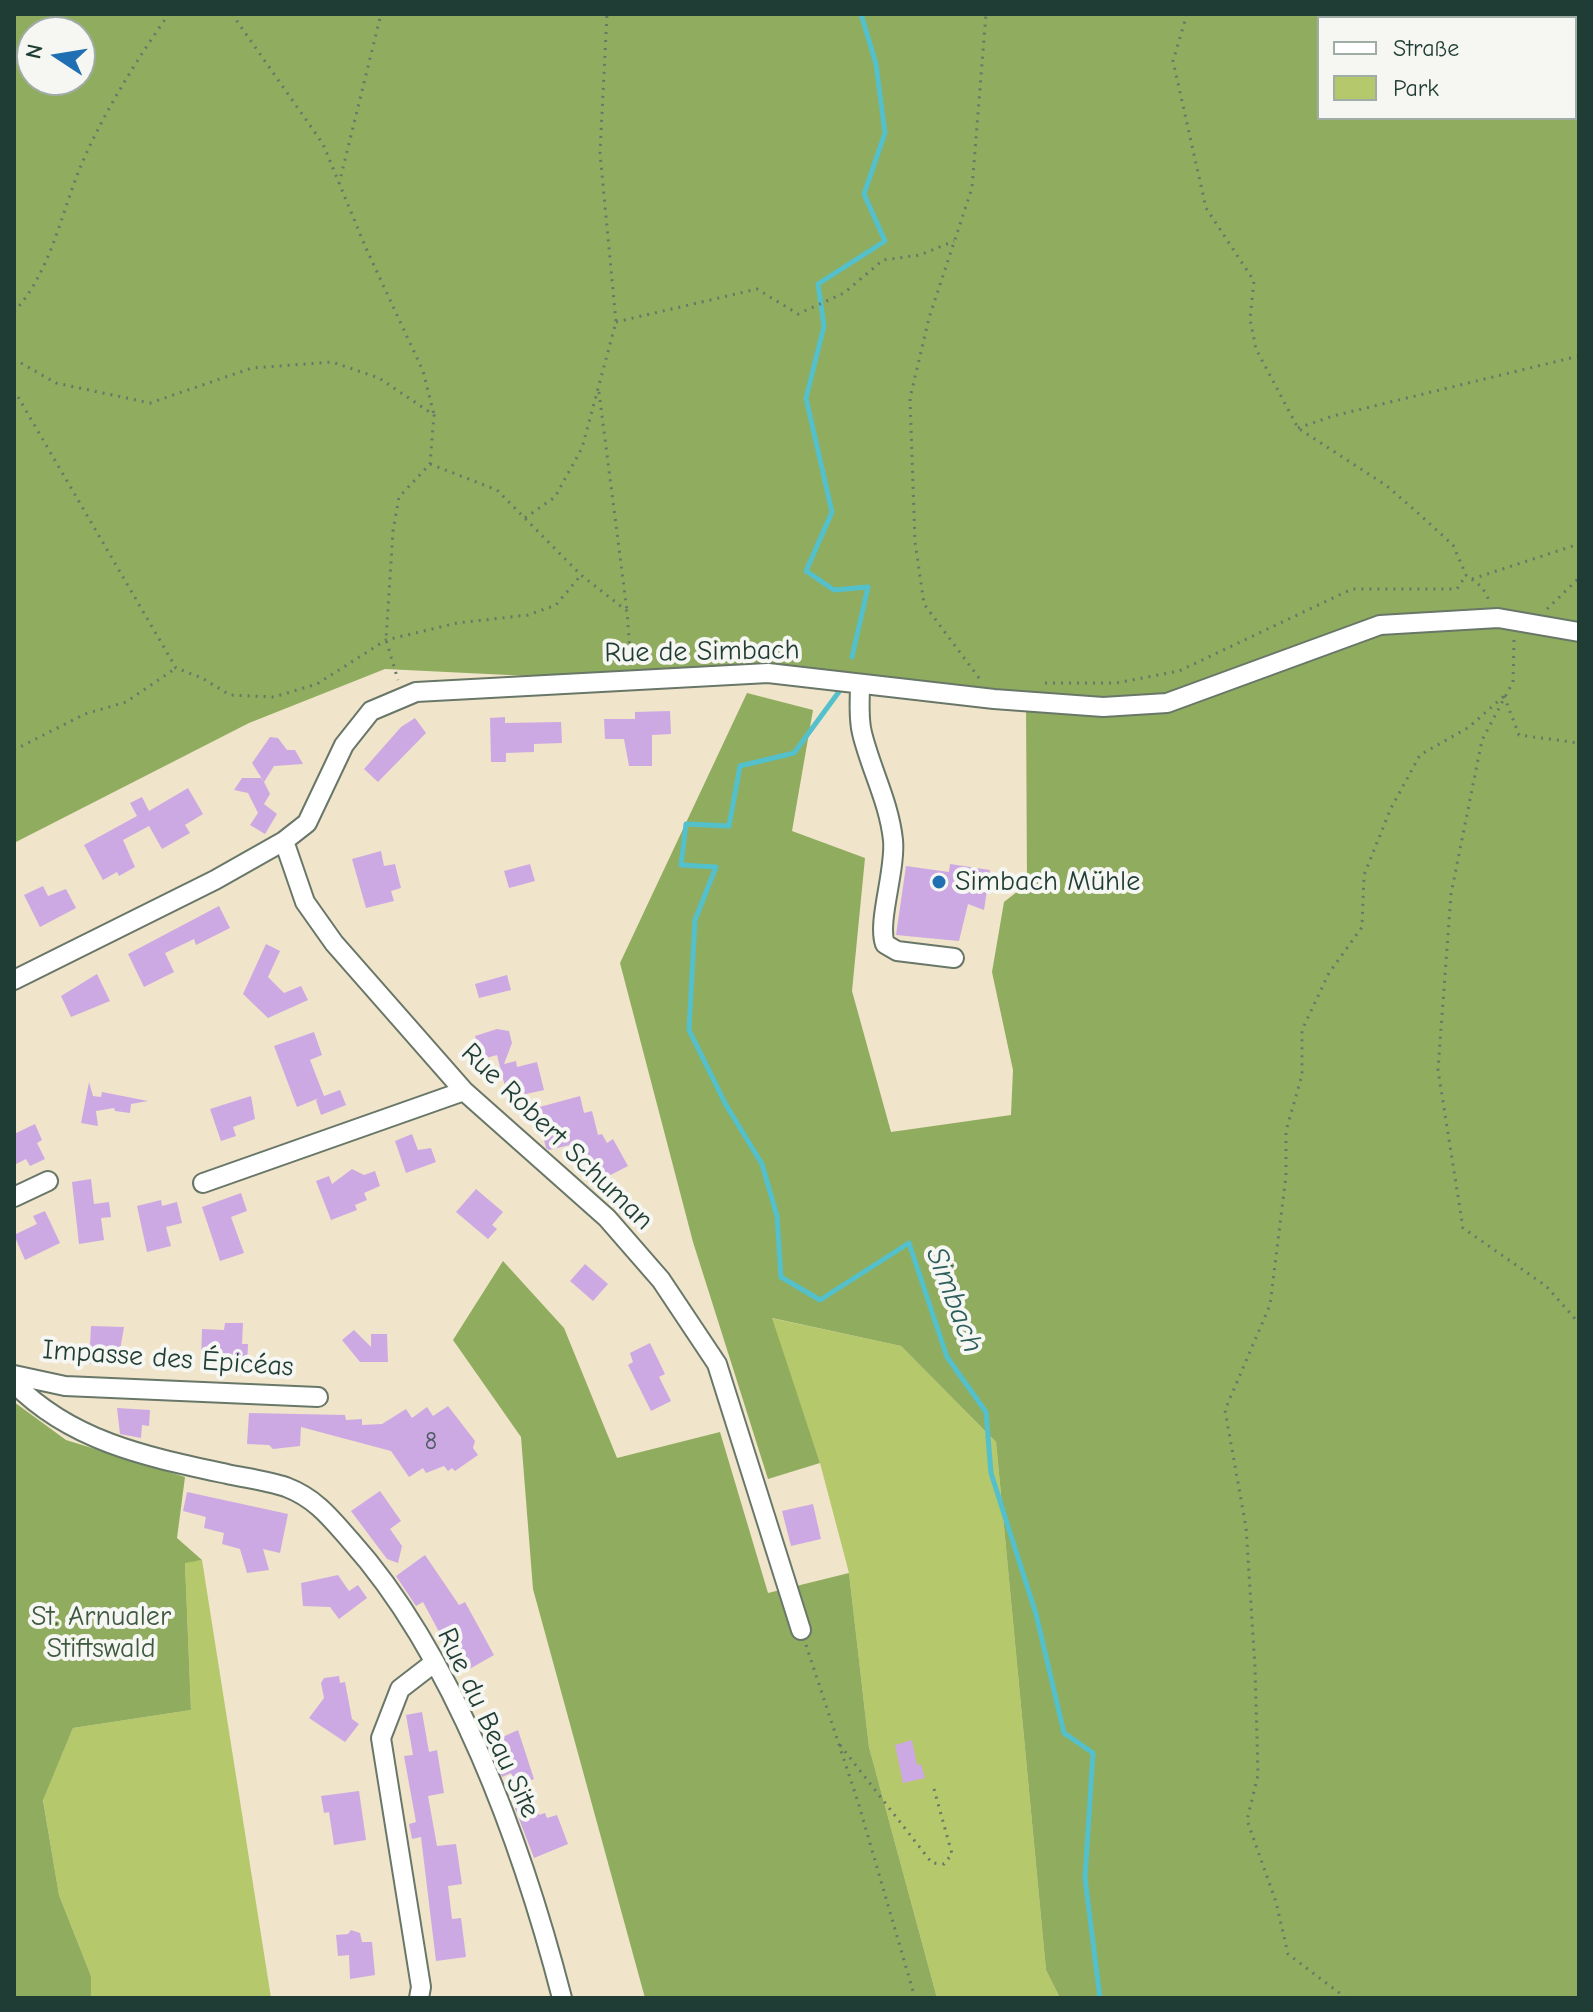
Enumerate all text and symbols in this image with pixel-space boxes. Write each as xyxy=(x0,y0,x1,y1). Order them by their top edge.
north arrow xyxy=(16,16,96,96)
legend xyxy=(1317,16,1577,120)
text: Straße xyxy=(1393,34,1459,62)
text: N xyxy=(20,42,49,61)
text: Park xyxy=(1393,74,1439,102)
street label: Rue de Simbach xyxy=(604,633,800,671)
place label: Simbach Mühle xyxy=(955,865,1140,899)
marker: Simbach Mühle xyxy=(930,873,948,891)
street label: Rue Robert Schuman xyxy=(454,1037,660,1237)
water label: Simbach xyxy=(917,1242,991,1358)
street label: Impasse des Épicéas xyxy=(41,1333,295,1385)
house number: 8 xyxy=(425,1428,437,1456)
park label: St. Arnualer Stiftswald xyxy=(31,1600,171,1666)
street label: Rue du Beau Site xyxy=(429,1623,547,1823)

